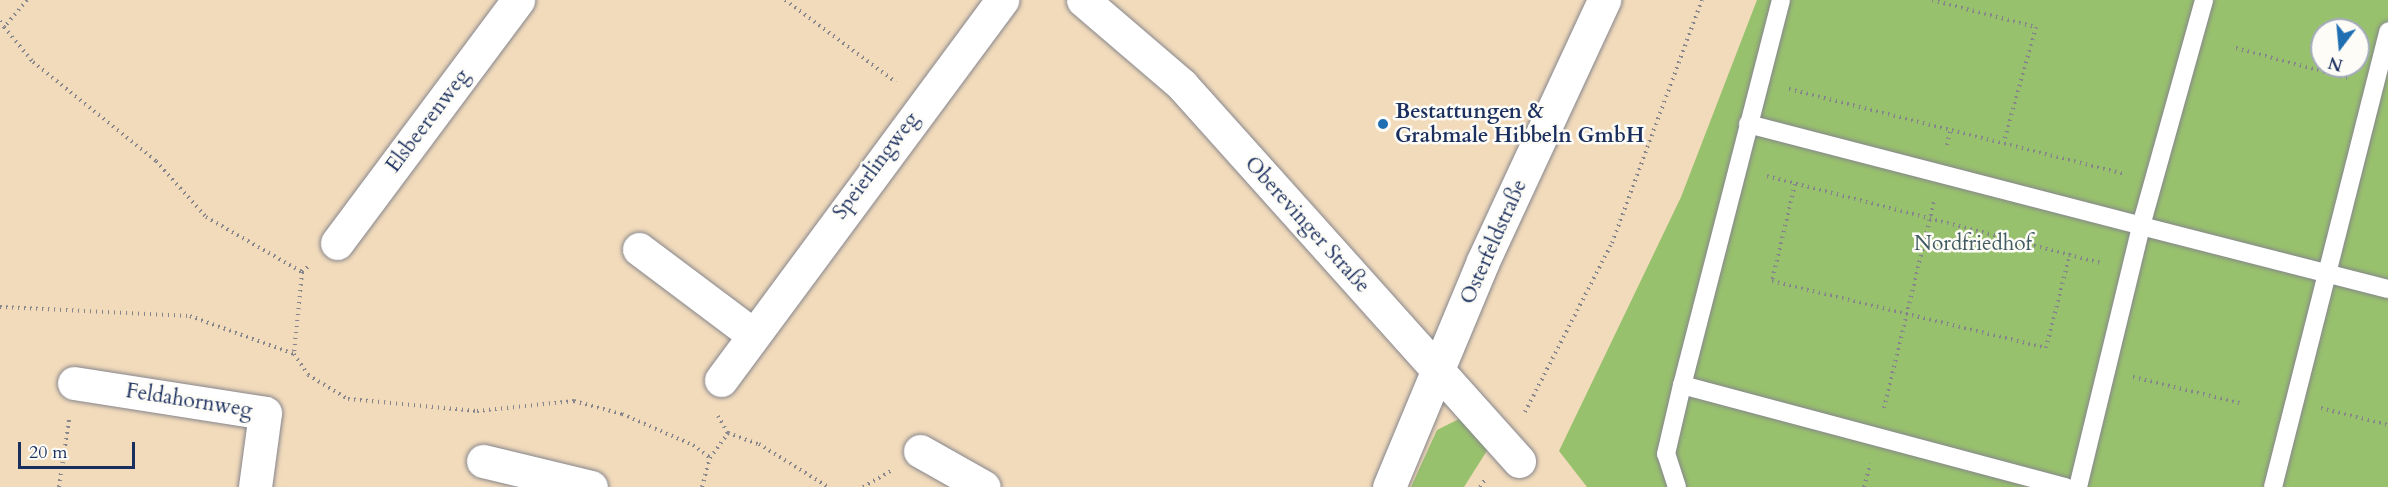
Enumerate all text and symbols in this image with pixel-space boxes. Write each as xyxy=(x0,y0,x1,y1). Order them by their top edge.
north arrow xyxy=(2310,18,2370,78)
text: N xyxy=(2326,51,2345,76)
street label: Elsbeerenweg xyxy=(381,64,475,178)
place label: Bestattungen & Grabmale Hibbeln GmbH xyxy=(1395,99,1644,149)
street label: Speierlingweg xyxy=(828,108,924,224)
marker: Bestattungen & Grabmale Hibbeln GmbH xyxy=(1376,117,1390,131)
street label: Oberevinger Straße xyxy=(1239,151,1375,299)
street label: Osterfeldstraße xyxy=(1455,176,1533,308)
park label: Nordfriedhof xyxy=(1914,231,2032,257)
street label: Feldahornweg xyxy=(124,379,254,423)
scale bar xyxy=(21,430,138,468)
text: 20 m xyxy=(29,440,68,465)

